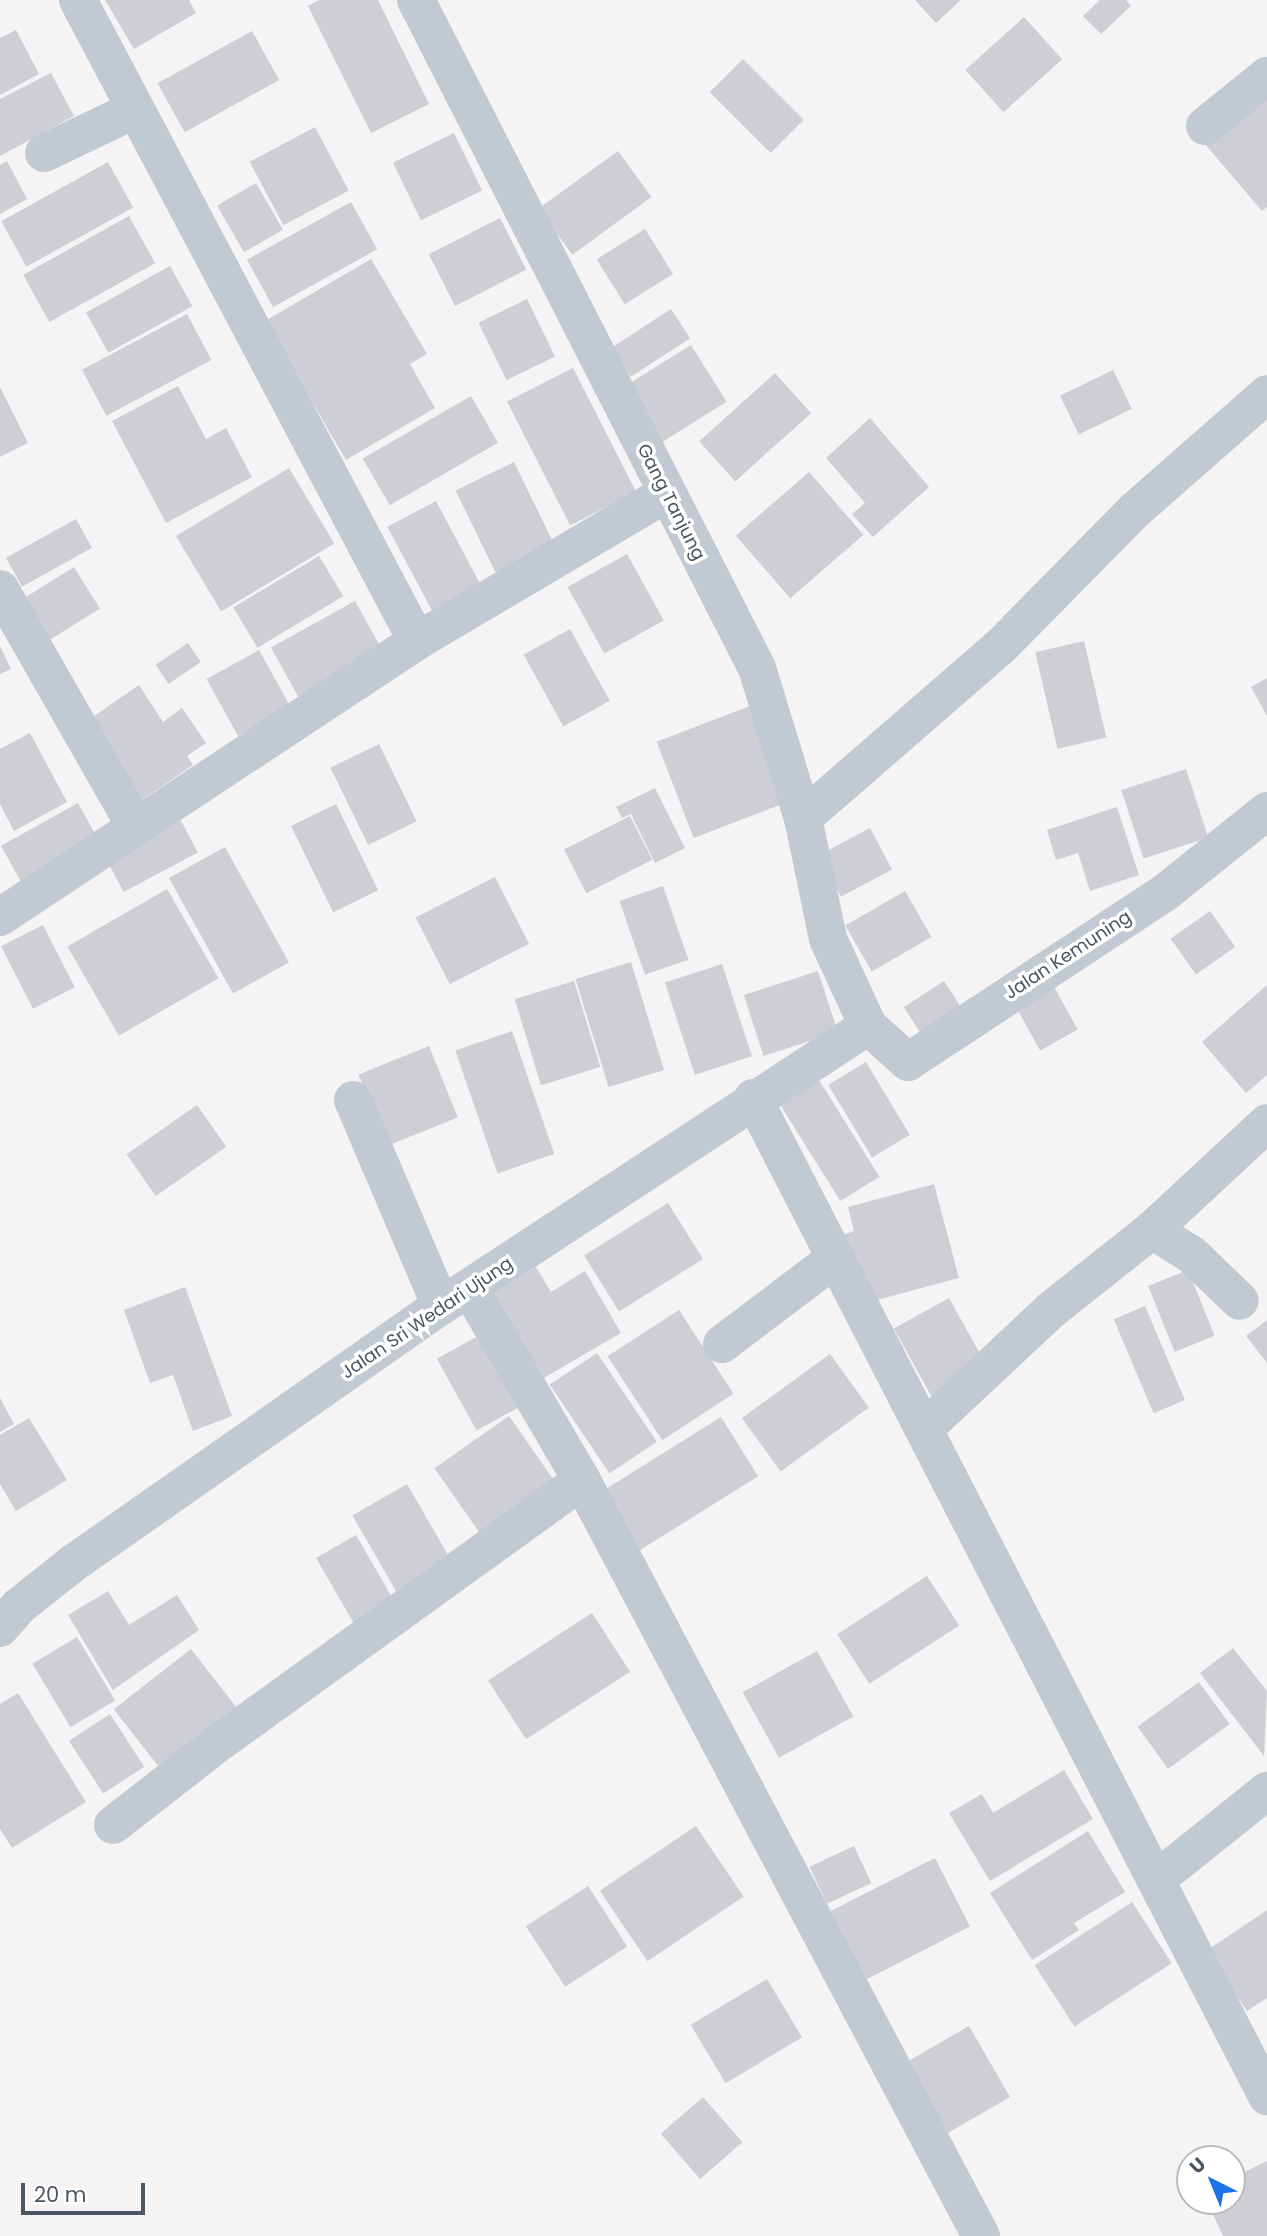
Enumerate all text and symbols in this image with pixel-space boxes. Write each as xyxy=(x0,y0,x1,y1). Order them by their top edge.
street label: Gang Tanjung xyxy=(632,440,710,564)
street label: Jalan Kemuning xyxy=(1001,906,1135,1004)
street label: Jalan Sri Wedari Ujung xyxy=(337,1253,517,1383)
north arrow xyxy=(1176,2145,1246,2215)
text: U xyxy=(1184,2151,1212,2180)
scale bar xyxy=(24,2170,149,2214)
text: 20 m xyxy=(34,2180,87,2209)

